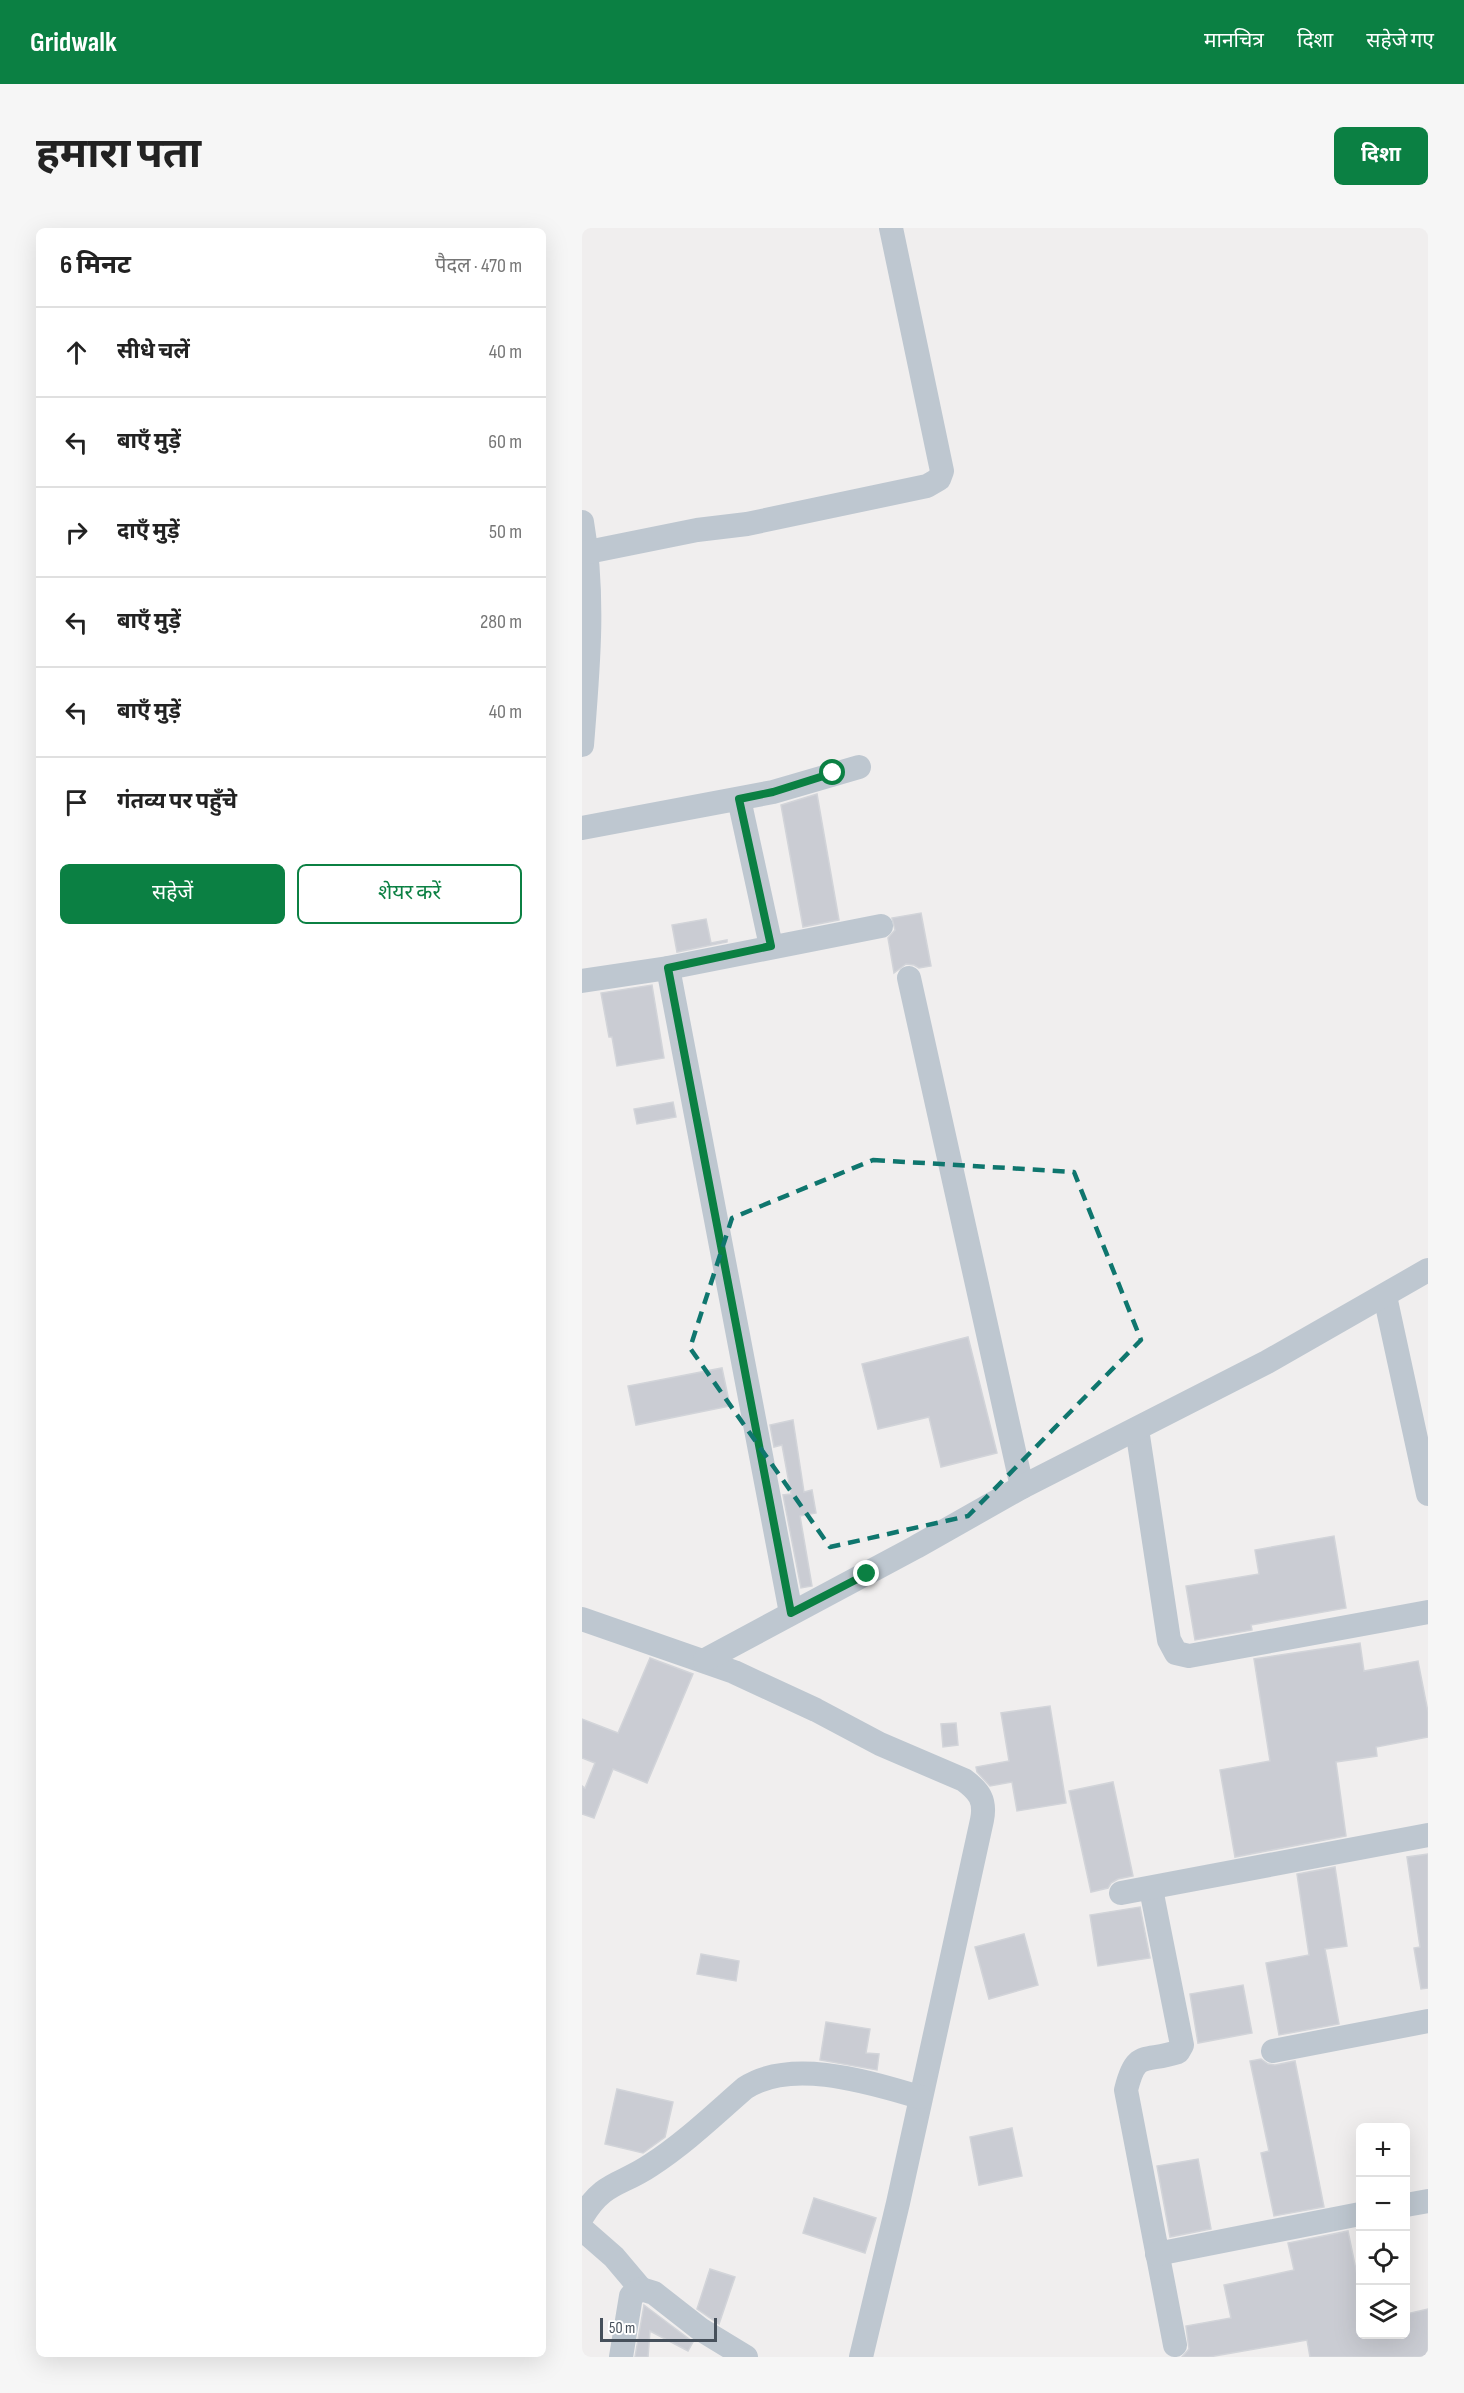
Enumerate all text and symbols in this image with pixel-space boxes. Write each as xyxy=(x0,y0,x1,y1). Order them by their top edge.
text: Gridwalk xyxy=(30,26,117,59)
text: मानचित्र xyxy=(1204,28,1264,53)
text: दिशा xyxy=(1297,28,1333,53)
text: सहेजे गए xyxy=(1366,28,1434,53)
button: दिशा xyxy=(1334,127,1428,185)
text: हमारा पता xyxy=(36,129,201,180)
text: 6 मिनट xyxy=(60,250,131,281)
text: पैदल · 470 m xyxy=(435,254,522,278)
icon: ahead xyxy=(60,336,93,369)
text: सीधे चलें xyxy=(117,338,190,365)
text: 40 m xyxy=(489,340,522,364)
icon: left xyxy=(60,426,93,459)
text: बाएँ मुड़ें xyxy=(117,428,181,455)
text: 60 m xyxy=(488,430,522,454)
icon: right xyxy=(60,516,93,549)
text: दाएँ मुड़ें xyxy=(117,518,180,545)
text: 50 m xyxy=(489,520,522,544)
icon: left xyxy=(60,606,93,639)
text: बाएँ मुड़ें xyxy=(117,608,181,635)
text: 280 m xyxy=(480,610,522,634)
icon: left xyxy=(60,696,93,729)
text: बाएँ मुड़ें xyxy=(117,698,181,725)
text: 40 m xyxy=(489,700,522,724)
route start xyxy=(819,759,845,785)
icon: arrive xyxy=(60,786,93,819)
text: गंतव्य पर पहुँचे xyxy=(117,788,237,815)
button: सहेजें xyxy=(60,864,285,924)
button: शेयर करें xyxy=(297,864,522,924)
route end xyxy=(853,1560,879,1586)
map controls xyxy=(1356,2123,1410,2339)
button: + xyxy=(1356,2123,1410,2177)
button: − xyxy=(1356,2177,1410,2231)
button: locate xyxy=(1356,2231,1410,2285)
button: layers xyxy=(1356,2285,1410,2339)
scale bar xyxy=(600,2315,717,2342)
text: 50 m xyxy=(609,2319,635,2338)

